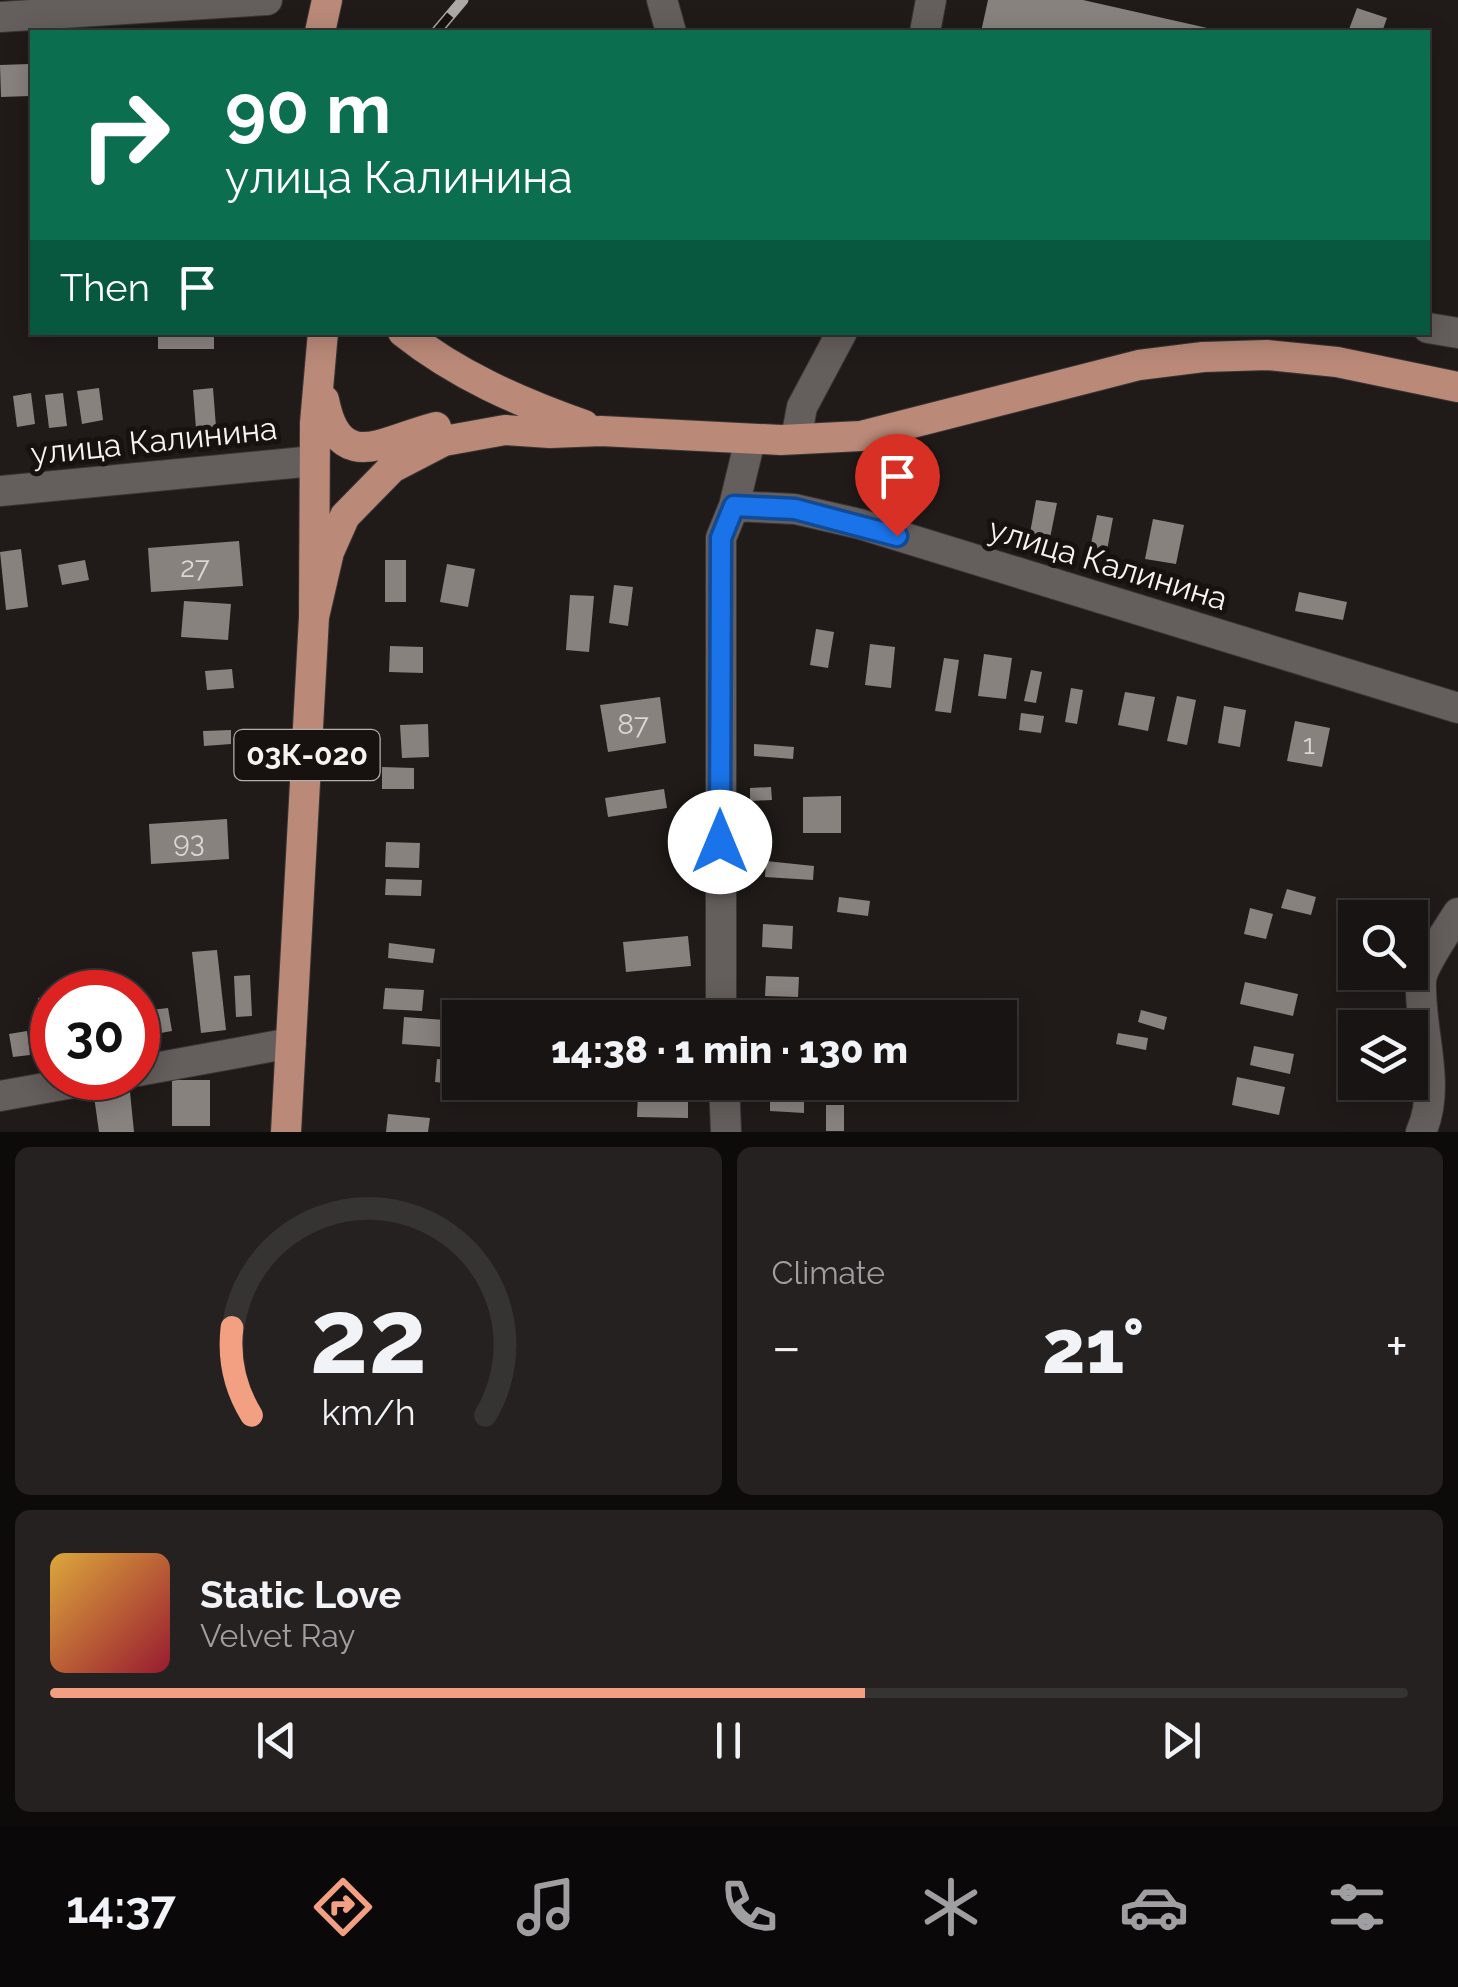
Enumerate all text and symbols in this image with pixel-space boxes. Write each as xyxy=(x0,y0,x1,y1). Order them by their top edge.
text: 90 m xyxy=(225,67,391,149)
icon: right xyxy=(60,70,190,200)
text: улица Калинина xyxy=(225,151,573,204)
icon: arrive xyxy=(170,260,225,315)
text: Then xyxy=(60,265,150,310)
street label: улица Калинина xyxy=(29,409,279,472)
pin xyxy=(855,434,940,537)
icon: arrive xyxy=(870,449,925,504)
street label: улица Калинина xyxy=(984,510,1232,617)
house number: 27 xyxy=(180,551,210,584)
house number: 87 xyxy=(617,708,649,741)
house number: 1 xyxy=(1303,728,1315,761)
road number: 03К-020 xyxy=(234,730,380,780)
position arrow xyxy=(668,790,772,894)
house number: 93 xyxy=(173,826,205,859)
map controls xyxy=(1338,900,1428,1100)
button: search xyxy=(1338,900,1428,990)
speed limit sign: 30 xyxy=(30,970,160,1100)
button: layers xyxy=(1338,1010,1428,1100)
text: 14:38 · 1 min · 130 m xyxy=(551,1027,908,1072)
text: Climate xyxy=(772,1254,885,1291)
text: 22 xyxy=(310,1275,427,1397)
text: 21° xyxy=(1042,1302,1144,1391)
text: − xyxy=(772,1314,801,1379)
text: + xyxy=(1385,1314,1408,1379)
text: km/h xyxy=(321,1391,415,1433)
text: Static Love xyxy=(200,1572,401,1617)
text: Velvet Ray xyxy=(200,1617,355,1654)
icon: previous xyxy=(249,1713,304,1768)
icon: pause xyxy=(701,1713,756,1768)
icon: next xyxy=(1154,1713,1209,1768)
icon: directions xyxy=(308,1872,378,1942)
icon: music xyxy=(511,1872,581,1942)
icon: phone xyxy=(714,1872,784,1942)
icon: climate xyxy=(916,1872,986,1942)
icon: car xyxy=(1119,1872,1189,1942)
icon: filters xyxy=(1322,1872,1392,1942)
text: 14:37 xyxy=(66,1881,176,1934)

